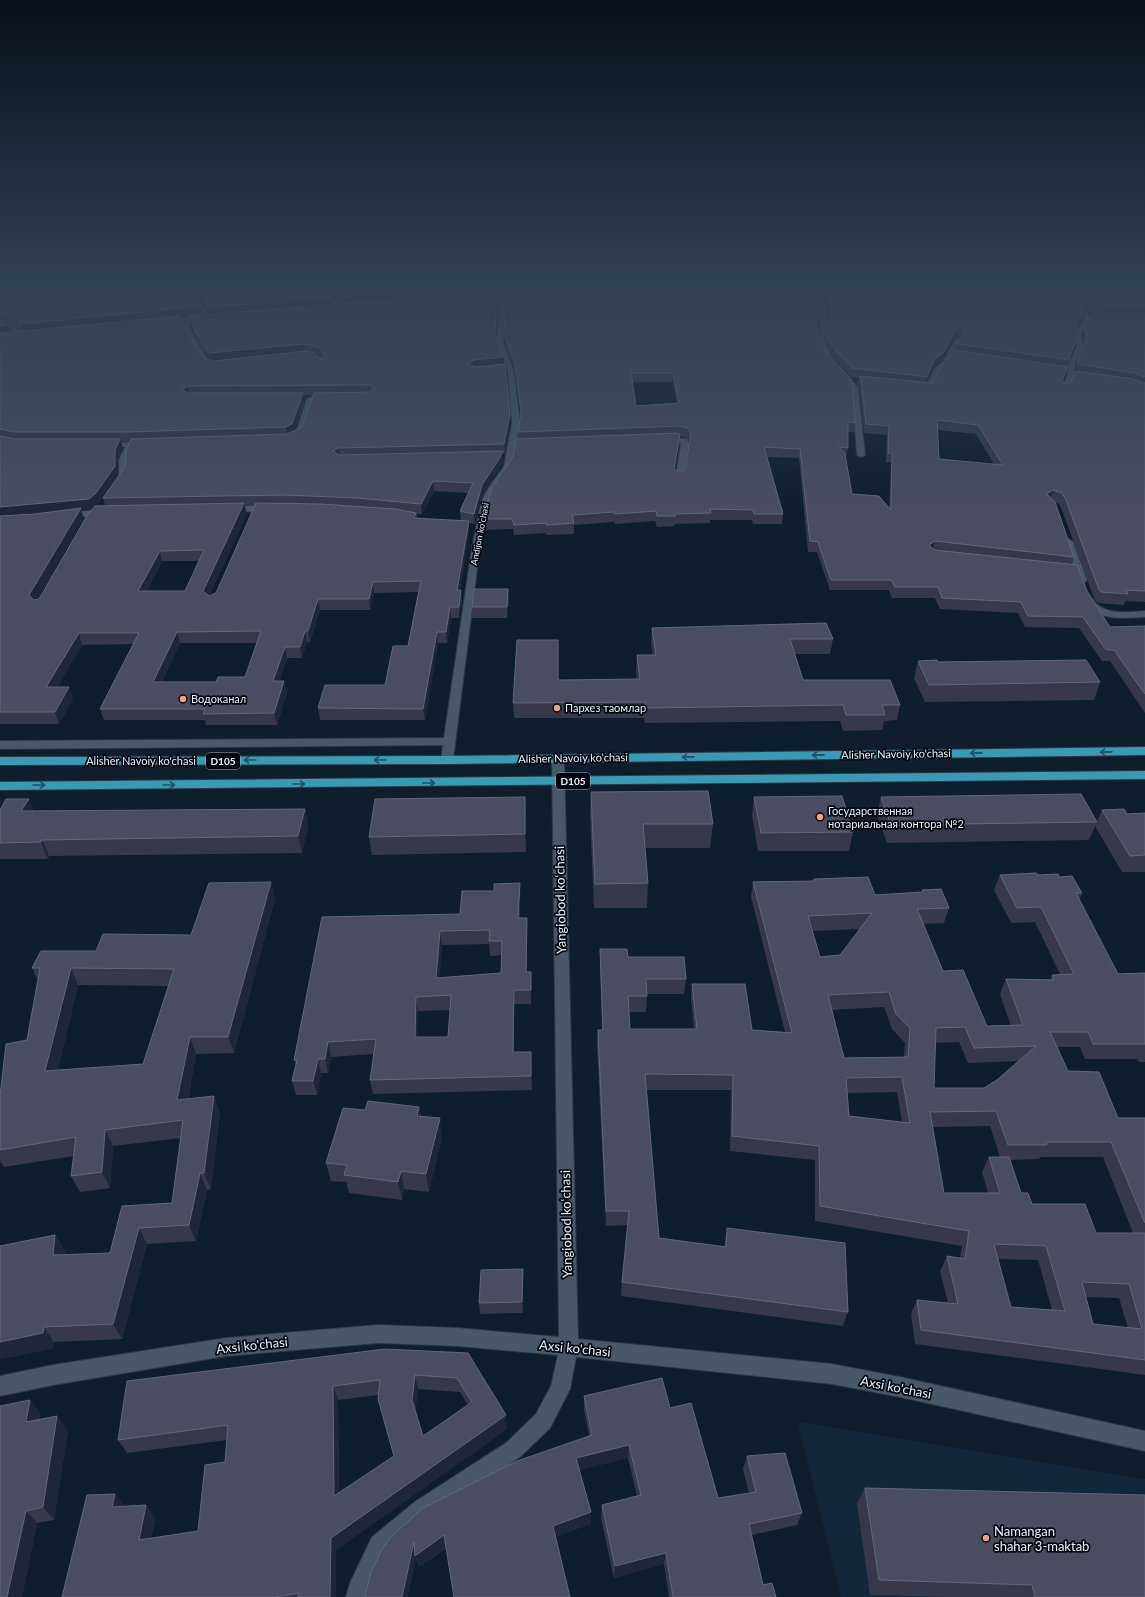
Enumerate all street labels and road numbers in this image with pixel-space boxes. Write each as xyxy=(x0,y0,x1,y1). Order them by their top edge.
street label: Andijon ko'chasi xyxy=(468,502,491,566)
street label: Alisher Navoiy ko'chasi xyxy=(841,746,951,761)
street label: Alisher Navoiy ko'chasi xyxy=(518,750,628,765)
road number: D105 xyxy=(206,753,240,769)
street label: Alisher Navoiy ko'chasi xyxy=(86,754,196,767)
road number: D105 xyxy=(556,773,590,789)
street label: Yangiobod koʻchasi xyxy=(551,846,569,954)
street label: Yangiobod koʻchasi xyxy=(557,1170,575,1278)
street label: Axsi ko'chasi xyxy=(215,1333,289,1357)
street label: Axsi ko'chasi xyxy=(538,1336,612,1360)
street label: Axsi ko'chasi xyxy=(859,1372,933,1402)

